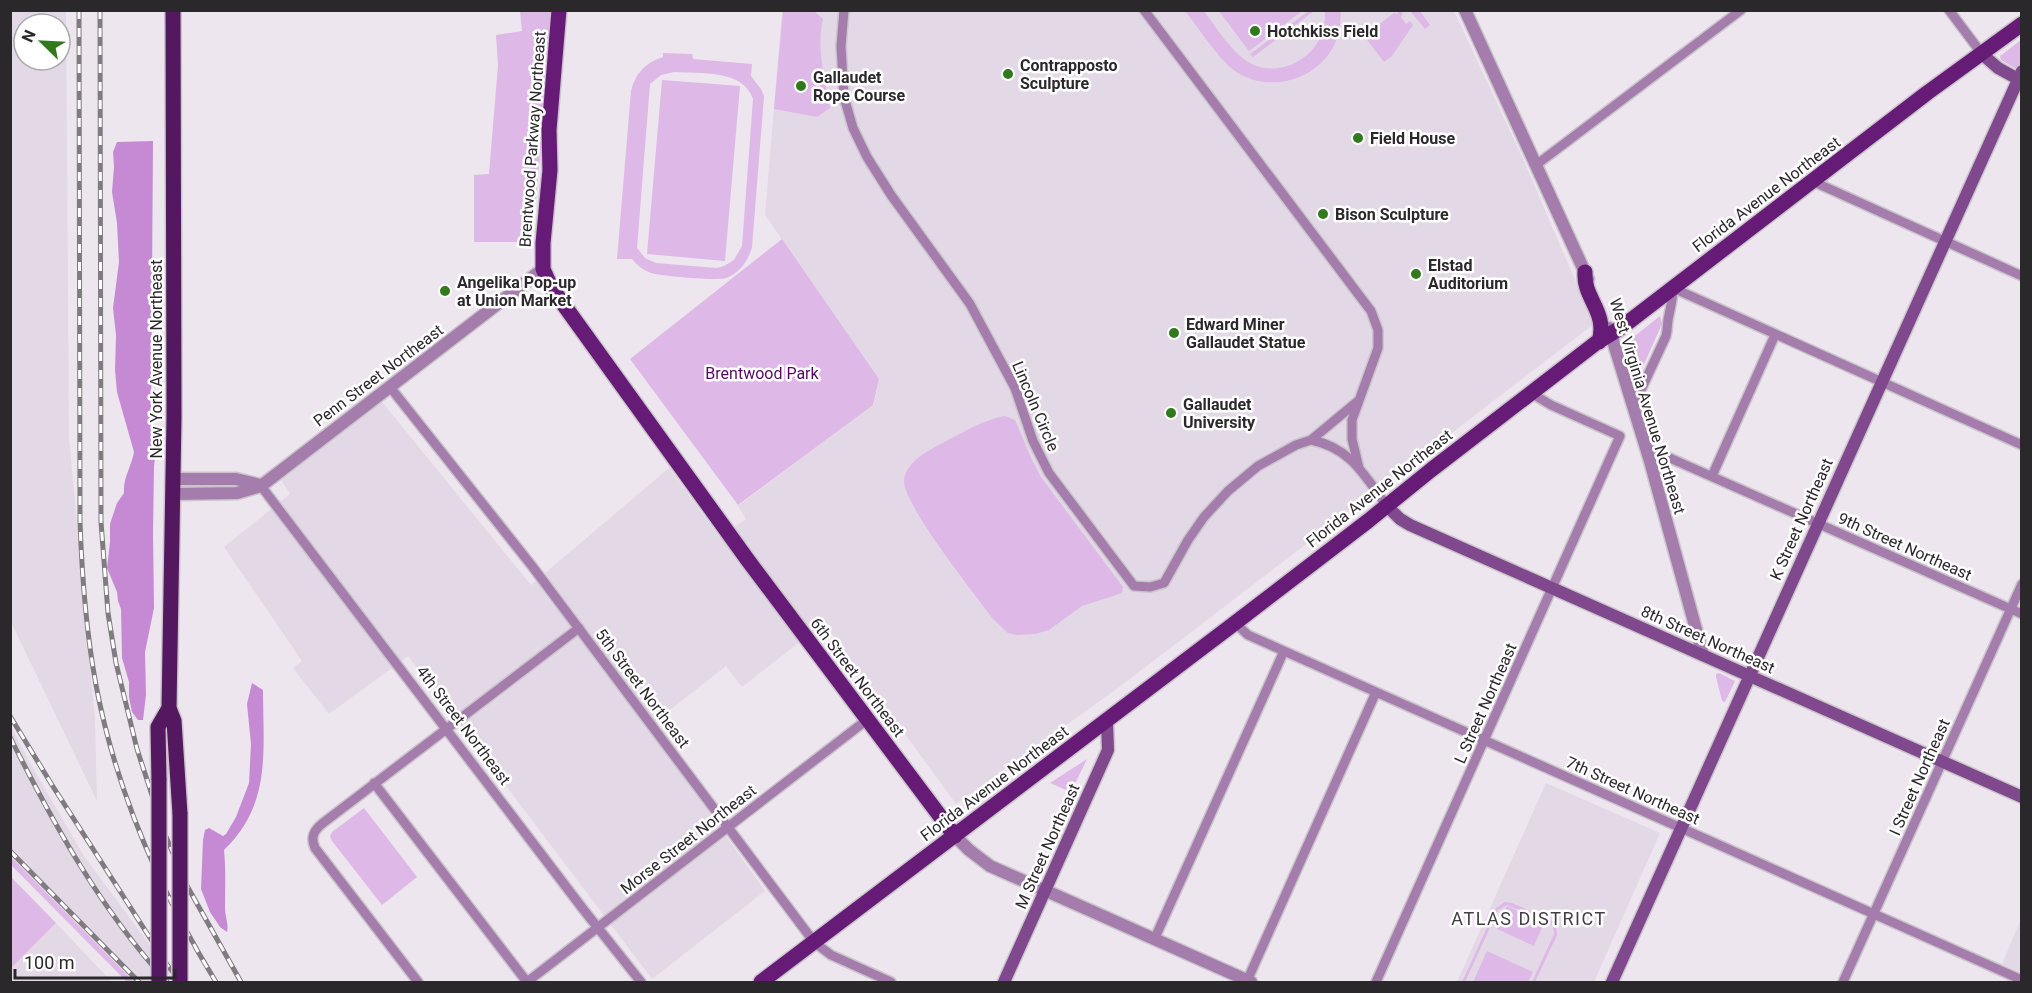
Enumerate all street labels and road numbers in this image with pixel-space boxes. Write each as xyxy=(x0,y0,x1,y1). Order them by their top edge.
street label: Brentwood Parkway Northeast xyxy=(515,30,550,248)
street label: Florida Avenue Northeast xyxy=(1689,133,1844,256)
street label: New York Avenue Northeast xyxy=(147,260,166,458)
street label: West Virginia Avenue Northeast xyxy=(1606,296,1689,516)
street label: Penn Street Northeast xyxy=(310,320,447,430)
street label: Lincoln Circle xyxy=(1008,358,1063,454)
street label: Florida Avenue Northeast xyxy=(1302,425,1456,551)
street label: K Street Northeast xyxy=(1766,455,1837,583)
street label: 9th Street Northeast xyxy=(1835,508,1975,584)
street label: 8th Street Northeast xyxy=(1638,601,1778,677)
street label: 6th Street Northeast xyxy=(807,614,909,741)
street label: 5th Street Northeast xyxy=(592,625,694,752)
street label: L Street Northeast xyxy=(1450,640,1521,766)
street label: 4th Street Northeast xyxy=(413,662,515,789)
street label: I Street Northeast xyxy=(1885,716,1954,838)
street label: Florida Avenue Northeast xyxy=(917,722,1072,845)
street label: 7th Street Northeast xyxy=(1563,752,1703,828)
street label: Morse Street Northeast xyxy=(617,781,760,898)
street label: M Street Northeast xyxy=(1011,781,1084,912)

